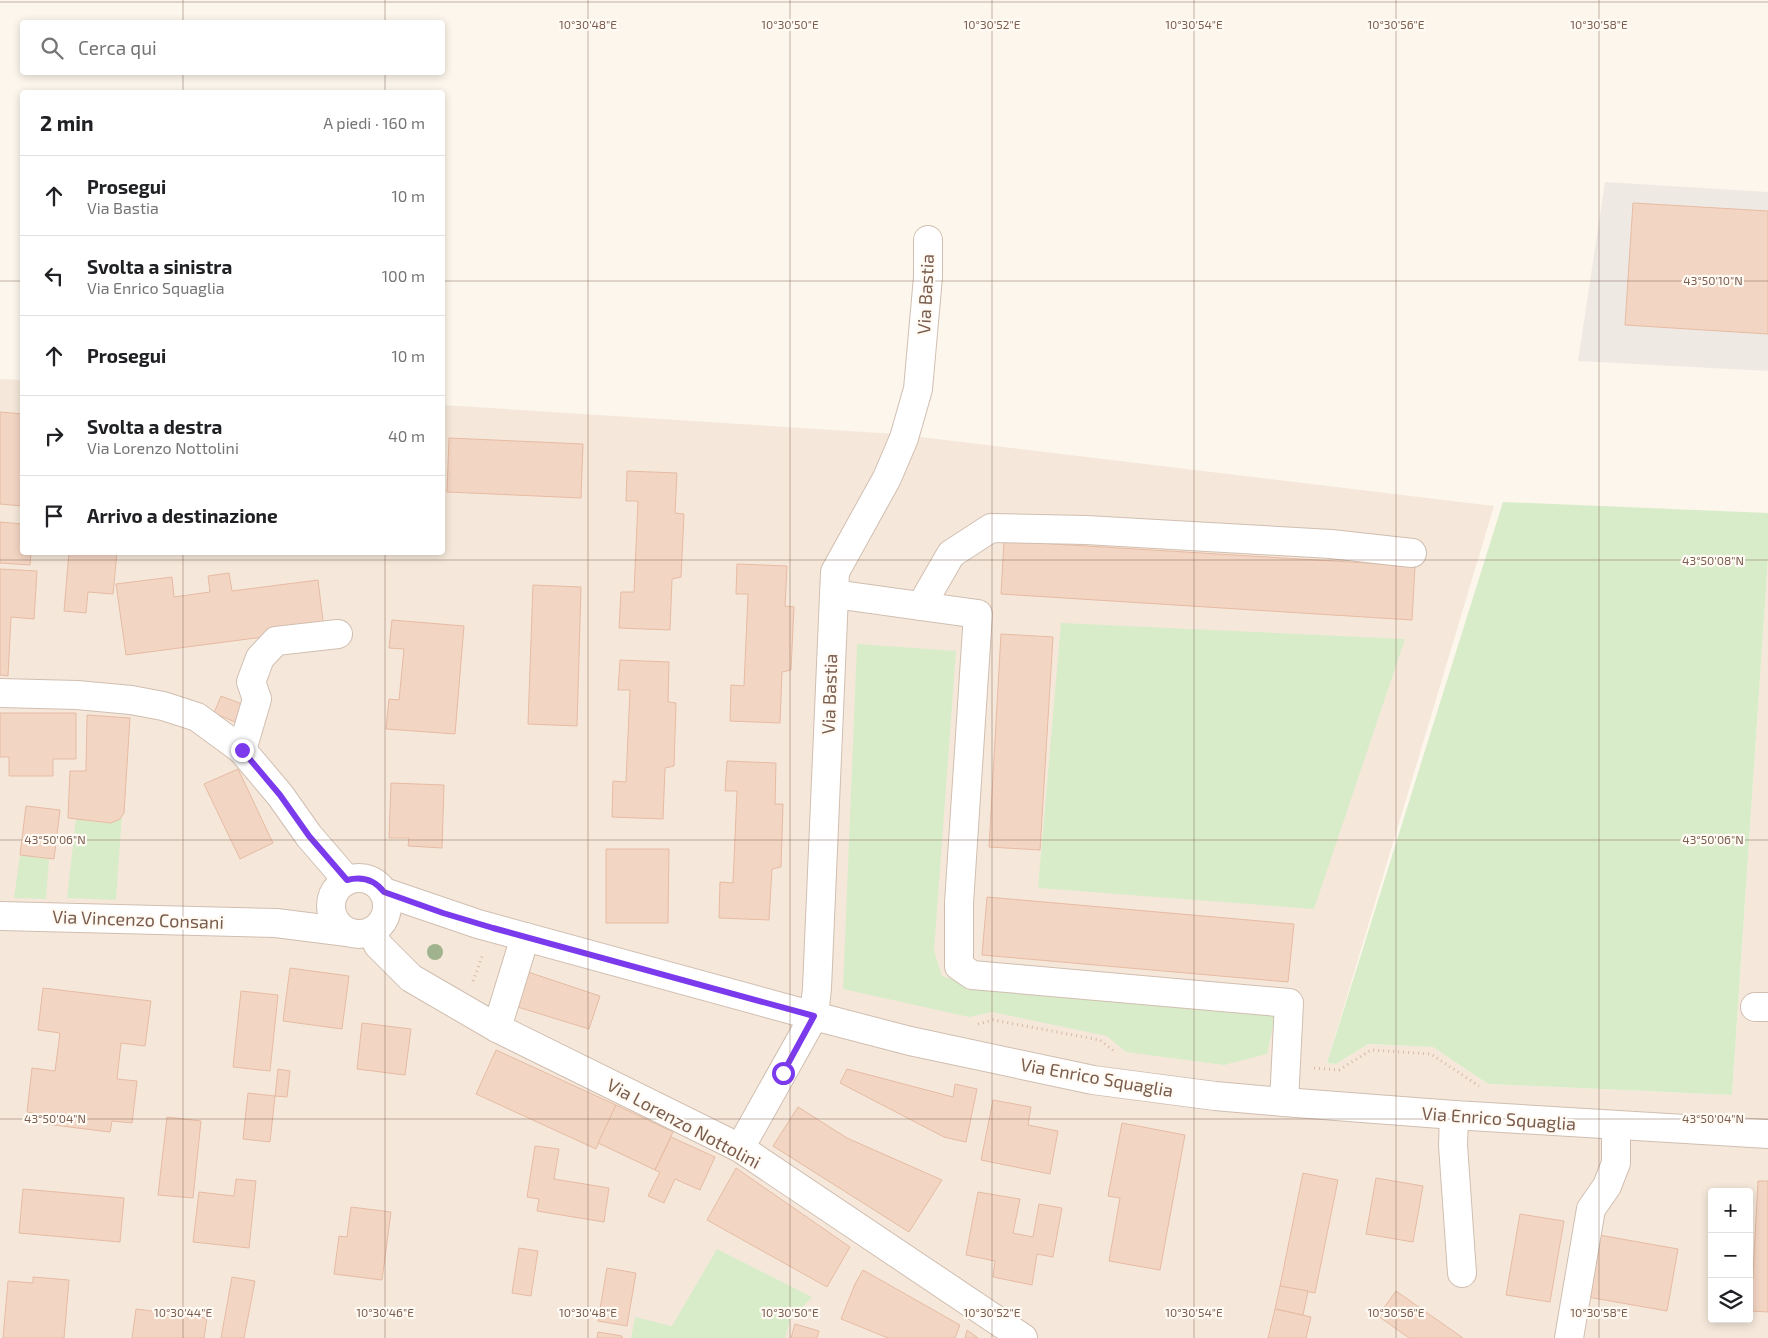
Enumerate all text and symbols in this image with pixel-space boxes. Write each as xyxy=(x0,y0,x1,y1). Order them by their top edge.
text: 10°30'48"E xyxy=(559,17,617,31)
text: 10°30'50"E xyxy=(761,17,819,31)
text: 10°30'52"E xyxy=(964,17,1021,31)
text: 10°30'54"E xyxy=(1165,17,1223,31)
text: 10°30'56"E xyxy=(1367,17,1425,31)
text: 10°30'58"E xyxy=(1570,17,1628,31)
search box xyxy=(20,20,445,75)
icon: search xyxy=(38,34,66,62)
text: Cerca qui xyxy=(78,36,157,59)
text: 2 min xyxy=(40,110,94,135)
text: A piedi · 160 m xyxy=(323,113,425,132)
text: Prosegui xyxy=(87,175,166,198)
icon: ahead xyxy=(40,182,68,210)
text: 10 m xyxy=(391,186,425,205)
text: Via Bastia xyxy=(87,198,159,217)
street label: Via Bastia xyxy=(912,253,938,335)
text: Svolta a sinistra xyxy=(87,255,232,278)
icon: left xyxy=(40,262,68,290)
text: 100 m xyxy=(382,266,425,285)
text: 43°50'10"N xyxy=(1683,273,1743,287)
text: Via Enrico Squaglia xyxy=(87,278,225,297)
icon: ahead xyxy=(40,342,68,370)
text: Prosegui xyxy=(87,344,166,367)
text: 10 m xyxy=(391,346,425,365)
text: Svolta a destra xyxy=(87,415,222,438)
icon: right xyxy=(40,422,68,450)
text: 40 m xyxy=(388,426,425,445)
text: Via Lorenzo Nottolini xyxy=(87,438,239,457)
icon: arrive xyxy=(40,502,68,530)
text: Arrivo a destinazione xyxy=(87,504,278,527)
text: 43°50'08"N xyxy=(1682,553,1744,567)
street label: Via Bastia xyxy=(817,653,841,735)
route end xyxy=(231,739,254,762)
text: 43°50'06"N xyxy=(24,832,86,846)
text: 43°50'06"N xyxy=(1682,832,1744,846)
street label: Via Vincenzo Consani xyxy=(52,905,224,933)
street label: Via Enrico Squaglia xyxy=(1019,1053,1175,1101)
route start xyxy=(772,1062,795,1085)
street label: Via Lorenzo Nottolini xyxy=(603,1073,765,1173)
street label: Via Enrico Squaglia xyxy=(1421,1102,1577,1134)
text: 43°50'04"N xyxy=(24,1111,86,1125)
text: 43°50'04"N xyxy=(1682,1111,1744,1125)
map controls xyxy=(1708,1188,1753,1323)
button: + xyxy=(1708,1188,1753,1233)
button: − xyxy=(1708,1233,1753,1278)
button: layers xyxy=(1708,1278,1753,1323)
text: 10°30'44"E xyxy=(154,1305,212,1319)
text: 10°30'46"E xyxy=(356,1305,414,1319)
text: 10°30'48"E xyxy=(559,1305,617,1319)
text: 10°30'50"E xyxy=(761,1305,819,1319)
text: 10°30'52"E xyxy=(964,1305,1021,1319)
text: 10°30'54"E xyxy=(1165,1305,1223,1319)
text: 10°30'56"E xyxy=(1367,1305,1425,1319)
text: 10°30'58"E xyxy=(1570,1305,1628,1319)

